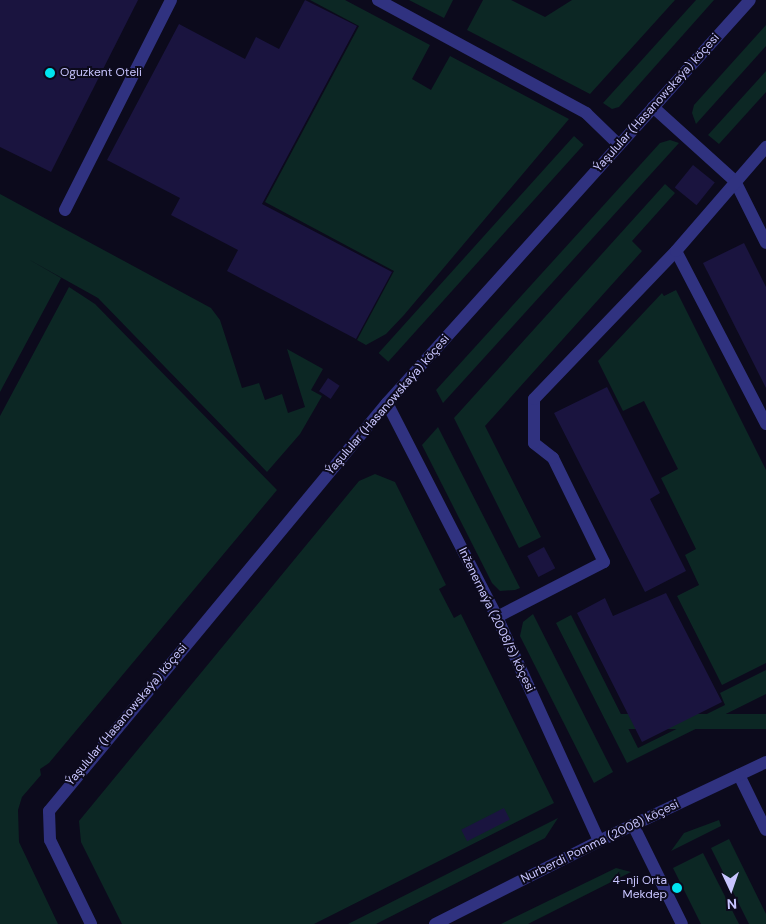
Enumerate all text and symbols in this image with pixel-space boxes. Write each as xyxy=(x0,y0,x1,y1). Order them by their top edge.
street label: Ýaşulular (Hasanowskaýa) köçesi xyxy=(591,31,723,175)
place label: Oguzkent Oteli xyxy=(60,66,142,80)
marker: Oguzkent Oteli xyxy=(44,67,56,79)
street label: Ýaşulular (Hasanowskaýa) köçesi xyxy=(323,332,453,478)
street label: Inženernaýa (2008/5) köçesi xyxy=(455,546,537,694)
street label: Ýaşulular (Hasanowskaýa) köçesi xyxy=(63,641,191,789)
street label: Nurberdi Pomma (2008) köçesi xyxy=(519,797,681,887)
north arrow xyxy=(706,864,756,914)
place label: 4-nji Orta Mekdep xyxy=(612,874,667,902)
marker: 4-nji Orta Mekdep xyxy=(671,882,683,894)
text: N xyxy=(726,895,737,913)

